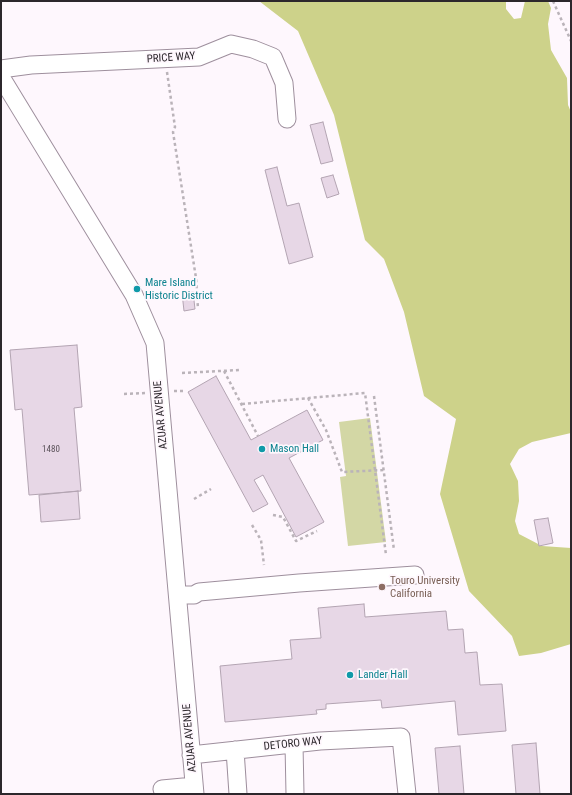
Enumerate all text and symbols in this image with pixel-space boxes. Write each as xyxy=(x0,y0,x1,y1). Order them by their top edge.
street label: PRICE WAY xyxy=(146,50,196,66)
place label: Mare Island Historic District xyxy=(145,276,213,302)
marker: Mare Island Historic District xyxy=(132,284,142,294)
street label: AZUAR AVENUE xyxy=(151,380,171,450)
place label: Mason Hall xyxy=(270,442,319,456)
marker: Mason Hall xyxy=(257,444,267,454)
house number: 1480 xyxy=(42,445,60,455)
place label: Touro University California xyxy=(390,574,460,600)
marker: Touro University California xyxy=(377,582,387,592)
place label: Lander Hall xyxy=(358,668,407,682)
marker: Lander Hall xyxy=(345,670,355,680)
street label: AZUAR AVENUE xyxy=(180,703,200,773)
street label: DETORO WAY xyxy=(263,734,323,754)

